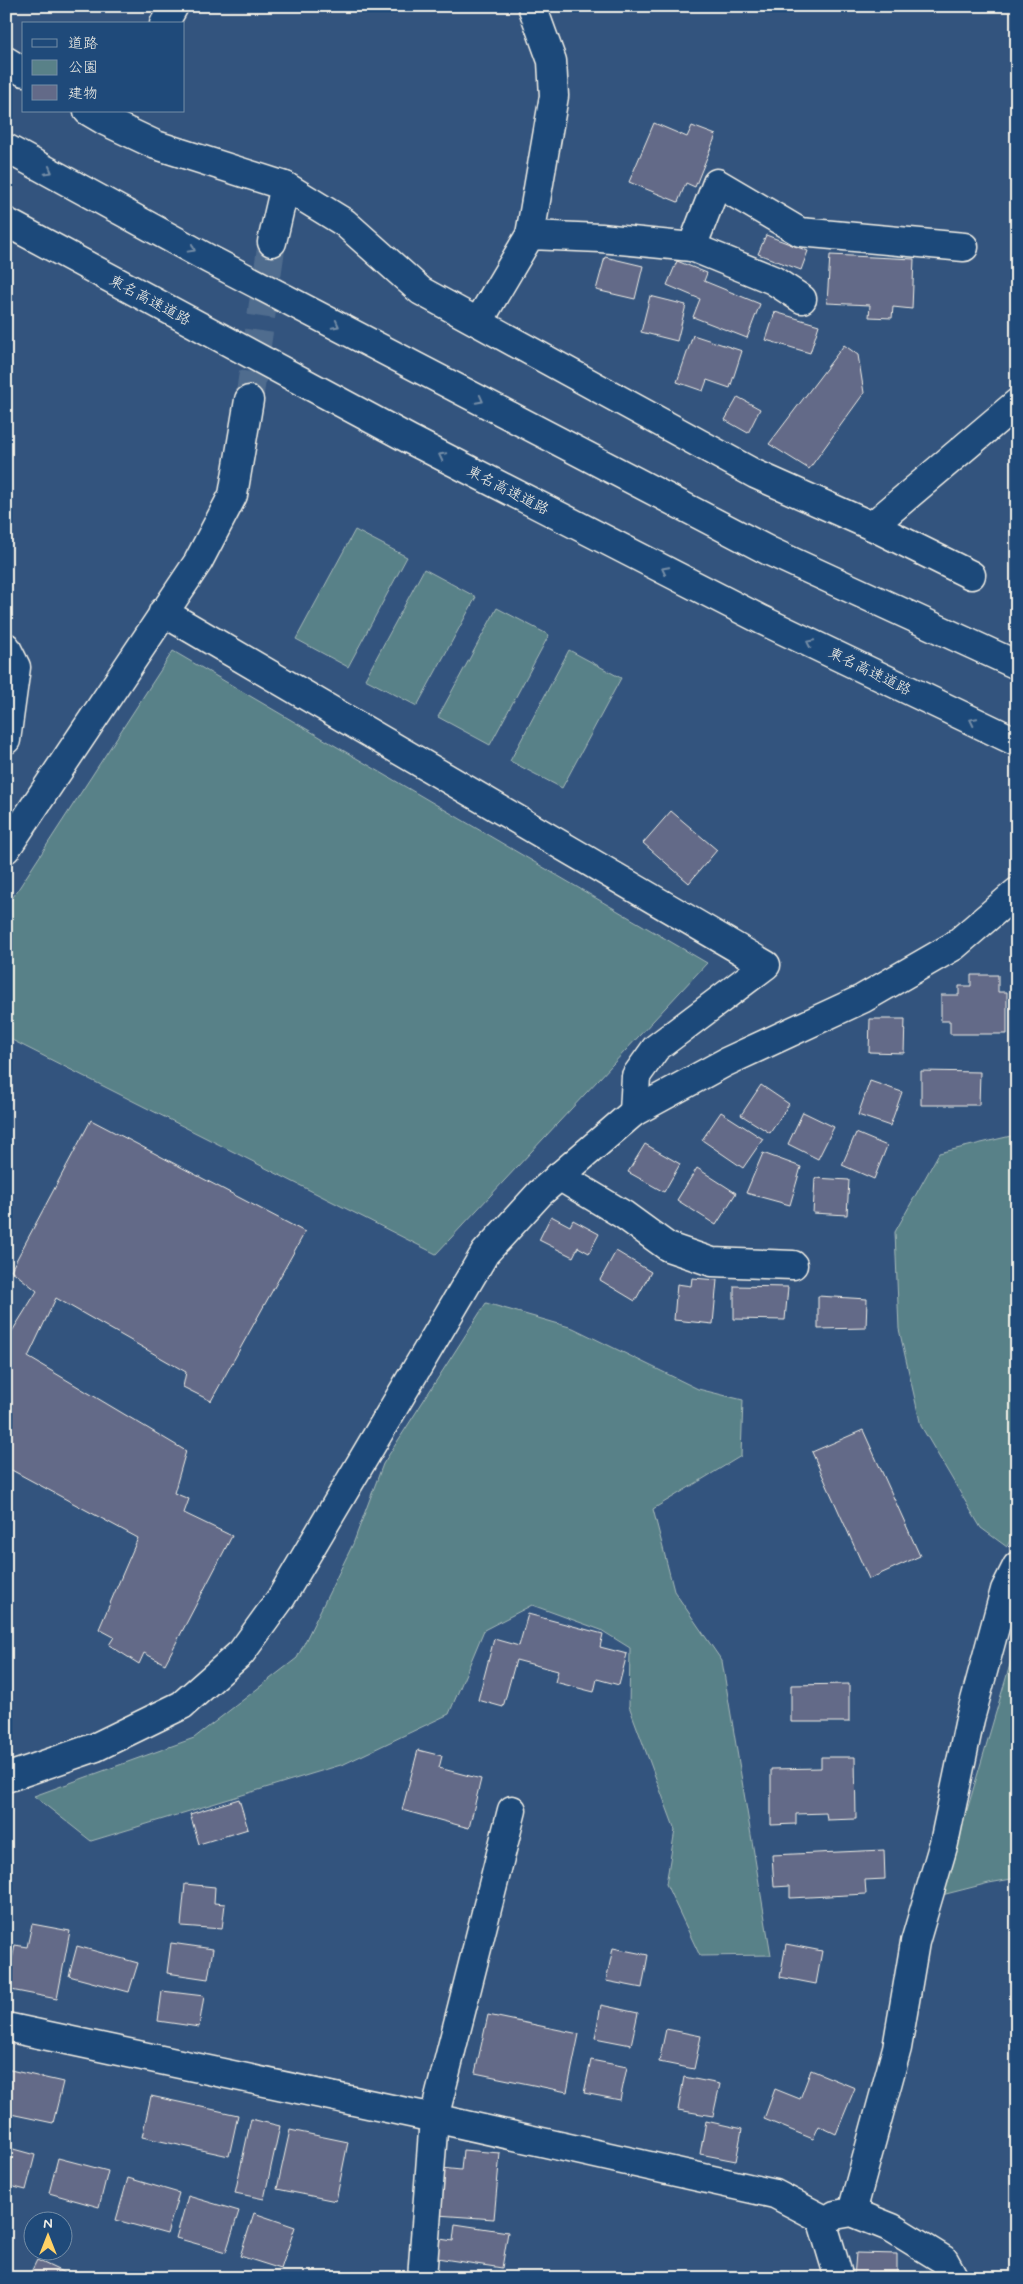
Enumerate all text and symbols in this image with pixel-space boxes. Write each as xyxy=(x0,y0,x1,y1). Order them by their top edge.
legend xyxy=(22,22,185,112)
text: 道路 xyxy=(68,34,98,54)
text: 公園 xyxy=(68,58,98,78)
text: 建物 xyxy=(68,84,98,104)
one-way arrow xyxy=(44,165,53,175)
one-way arrow xyxy=(186,243,195,253)
street label: 東名高速道路 xyxy=(105,271,194,331)
one-way arrow xyxy=(330,319,339,329)
one-way arrow xyxy=(474,394,483,404)
one-way arrow xyxy=(439,452,448,462)
street label: 東名高速道路 xyxy=(463,462,552,520)
one-way arrow xyxy=(661,566,670,576)
one-way arrow xyxy=(807,639,816,649)
street label: 東名高速道路 xyxy=(825,643,914,701)
one-way arrow xyxy=(969,716,978,727)
north arrow xyxy=(22,2212,72,2262)
text: N xyxy=(43,2215,53,2233)

